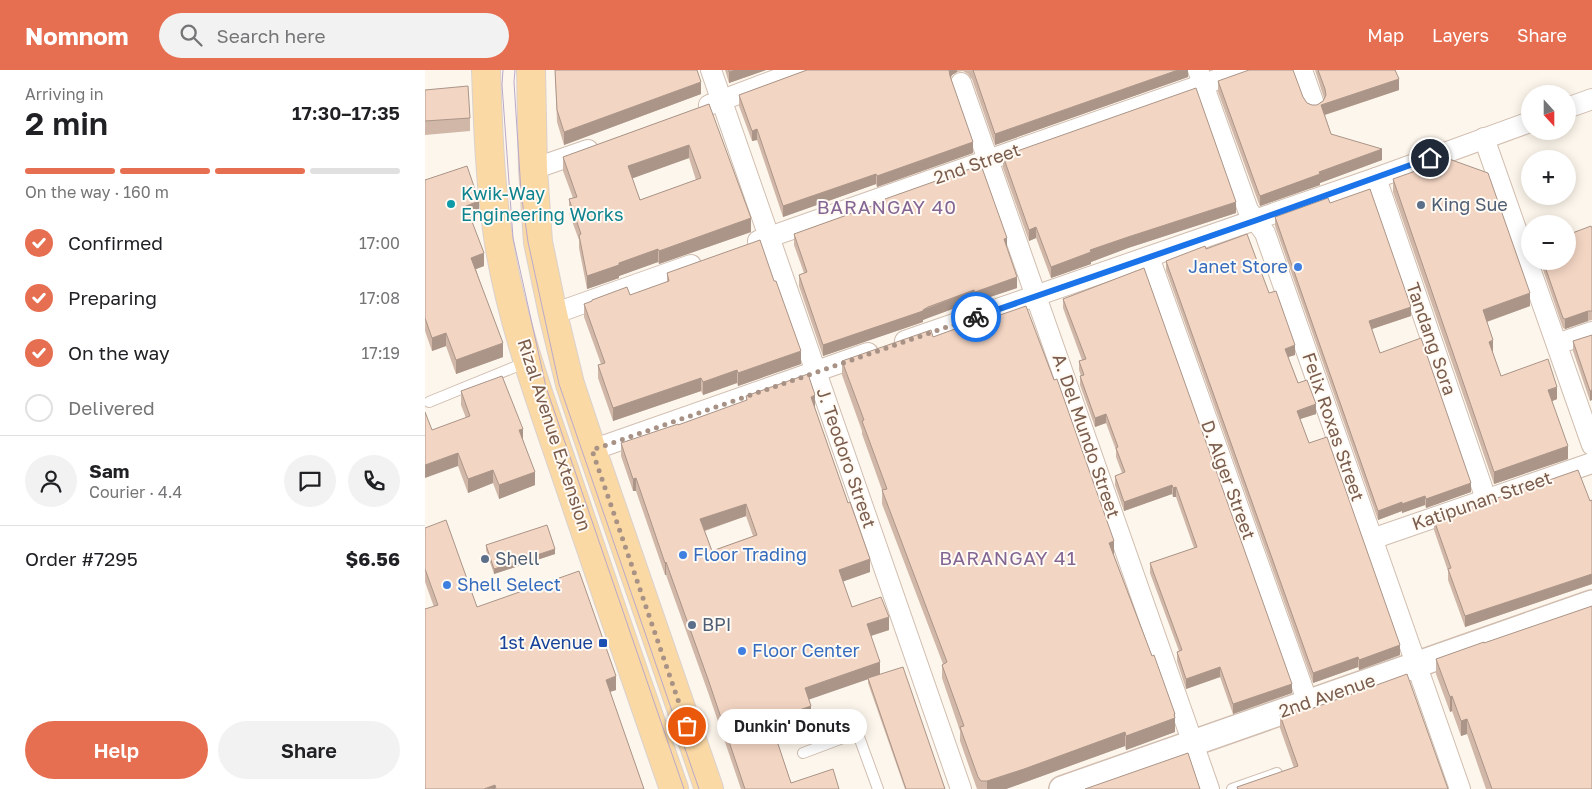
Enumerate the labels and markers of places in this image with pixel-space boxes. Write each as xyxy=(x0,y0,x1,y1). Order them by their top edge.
pin xyxy=(1409,137,1451,179)
place label: Kwik-Way Engineering Works xyxy=(461,182,623,225)
place label: King Sue xyxy=(1431,193,1508,215)
marker: Kwik-Way Engineering Works xyxy=(445,198,457,210)
marker: King Sue xyxy=(1415,199,1427,211)
place label: Janet Store xyxy=(1188,255,1288,277)
marker: Janet Store xyxy=(1292,261,1304,273)
place label: Floor Trading xyxy=(693,543,807,565)
place label: Shell xyxy=(495,547,540,569)
marker: Floor Trading xyxy=(677,549,689,561)
marker: Shell xyxy=(479,553,491,565)
place label: Shell Select xyxy=(457,573,561,595)
marker: Shell Select xyxy=(441,579,453,591)
place label: BPI xyxy=(702,613,732,635)
marker: BPI xyxy=(686,619,698,631)
place label: 1st Avenue xyxy=(499,631,593,653)
marker: 1st Avenue xyxy=(597,637,609,649)
place label: Floor Center xyxy=(752,639,860,661)
marker: Floor Center xyxy=(736,645,748,657)
pin xyxy=(666,705,708,747)
callout: Dunkin' Donuts xyxy=(717,708,867,744)

